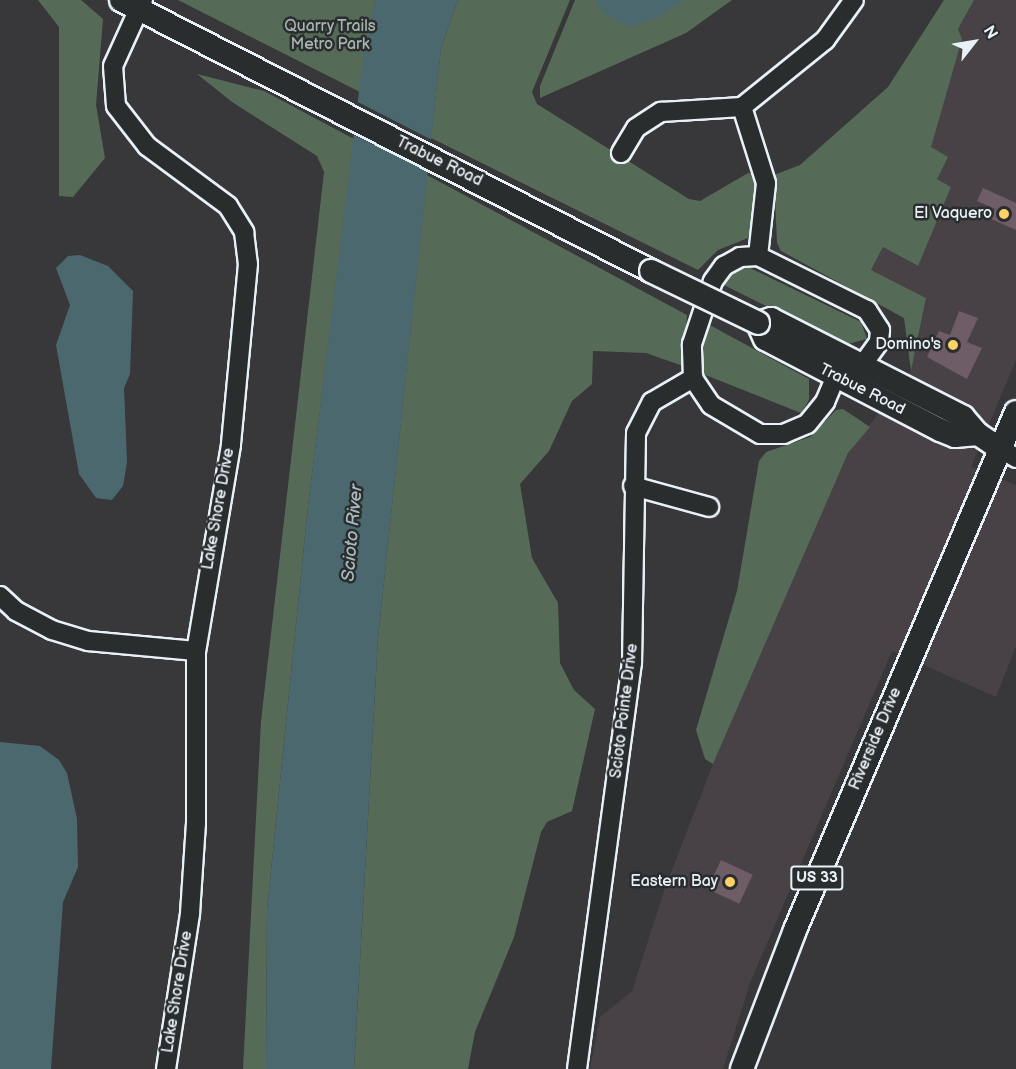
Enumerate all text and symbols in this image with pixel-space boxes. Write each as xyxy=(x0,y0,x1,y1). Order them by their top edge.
north arrow xyxy=(944,12,1004,72)
park label: Quarry Trails Metro Park xyxy=(284,17,376,55)
text: N xyxy=(979,22,1001,43)
street label: Trabue Road xyxy=(393,133,485,191)
place label: El Vaquero xyxy=(914,204,992,224)
marker: El Vaquero xyxy=(997,207,1011,221)
place label: Domino's xyxy=(875,335,941,355)
marker: Domino's xyxy=(946,338,960,352)
street label: Trabue Road xyxy=(816,360,908,420)
street label: Lake Shore Drive xyxy=(199,446,239,572)
water label: Scioto River xyxy=(338,483,368,583)
street label: Scioto Pointe Drive xyxy=(607,642,643,780)
street label: Riverside Drive xyxy=(846,685,906,793)
road number: US 33 xyxy=(790,866,844,890)
place label: Eastern Bay xyxy=(630,872,718,892)
marker: Eastern Bay xyxy=(723,875,737,889)
street label: Lake Shore Drive xyxy=(159,929,197,1055)

